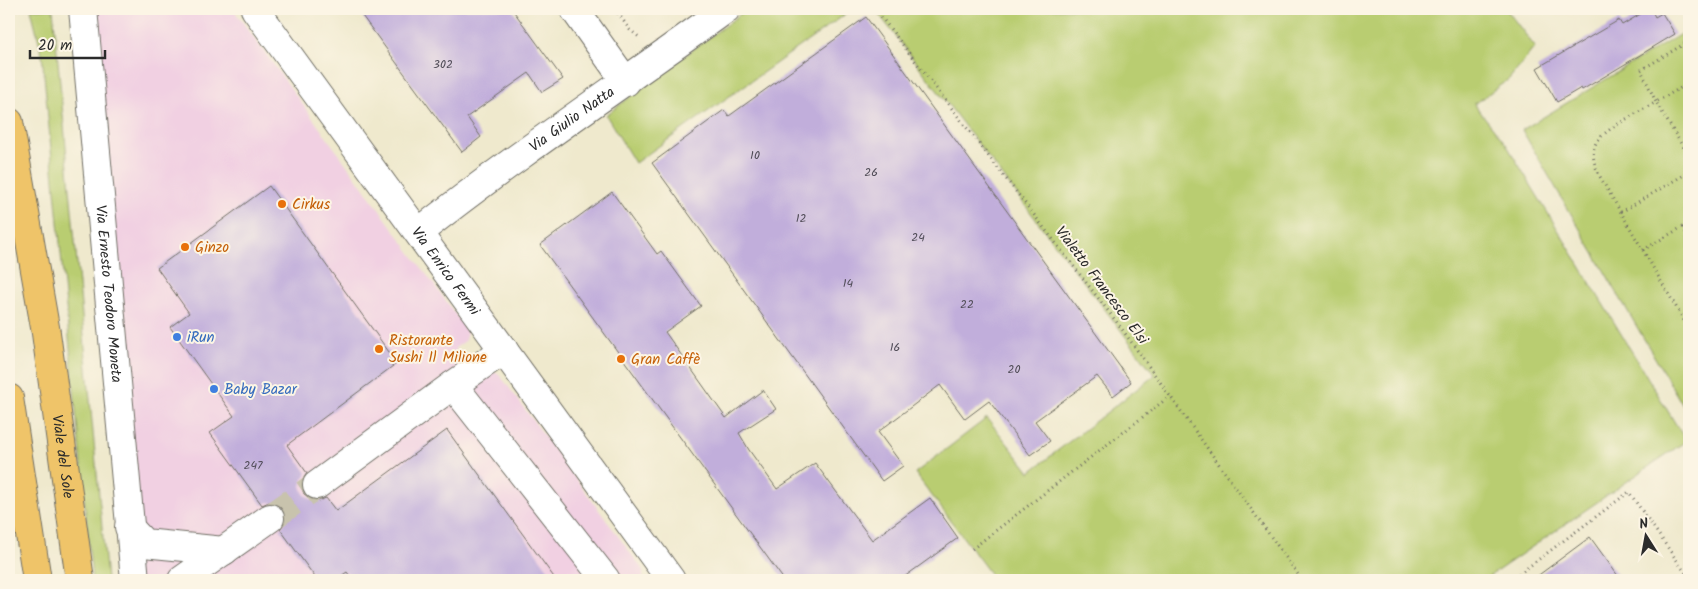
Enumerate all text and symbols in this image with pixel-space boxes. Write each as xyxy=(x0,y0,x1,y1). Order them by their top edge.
scale bar xyxy=(30,28,105,60)
text: 20 m xyxy=(38,34,72,58)
house number: 302 xyxy=(433,55,453,74)
street label: Via Giulio Natta xyxy=(524,81,620,159)
house number: 10 xyxy=(750,146,760,165)
house number: 26 xyxy=(864,163,878,182)
place label: Cirkus xyxy=(292,193,331,217)
marker: Cirkus xyxy=(276,198,288,210)
street label: Via Ernesto Teodoro Moneta xyxy=(88,204,128,384)
house number: 12 xyxy=(796,209,806,228)
street label: Vialetto Francesco Elsi xyxy=(1049,221,1155,351)
street label: Via Enrico Fermi xyxy=(404,222,486,322)
house number: 24 xyxy=(911,228,925,247)
place label: Ginzo xyxy=(195,236,229,260)
marker: Ginzo xyxy=(179,241,191,253)
house number: 14 xyxy=(843,274,854,293)
house number: 22 xyxy=(960,295,974,314)
place label: iRun xyxy=(187,326,215,350)
place label: Ristorante Sushi Il Milione xyxy=(389,329,487,370)
marker: iRun xyxy=(171,331,183,343)
house number: 16 xyxy=(890,338,900,357)
marker: Ristorante Sushi Il Milione xyxy=(373,343,385,355)
place label: Gran Caffè xyxy=(631,348,700,372)
marker: Gran Caffè xyxy=(615,353,627,365)
house number: 20 xyxy=(1008,360,1020,379)
place label: Baby Bazar xyxy=(224,378,298,402)
marker: Baby Bazar xyxy=(208,383,220,395)
street label: Viale del Sole xyxy=(44,413,80,500)
house number: 247 xyxy=(243,456,263,475)
north arrow xyxy=(1620,512,1670,562)
text: N xyxy=(1637,513,1650,536)

